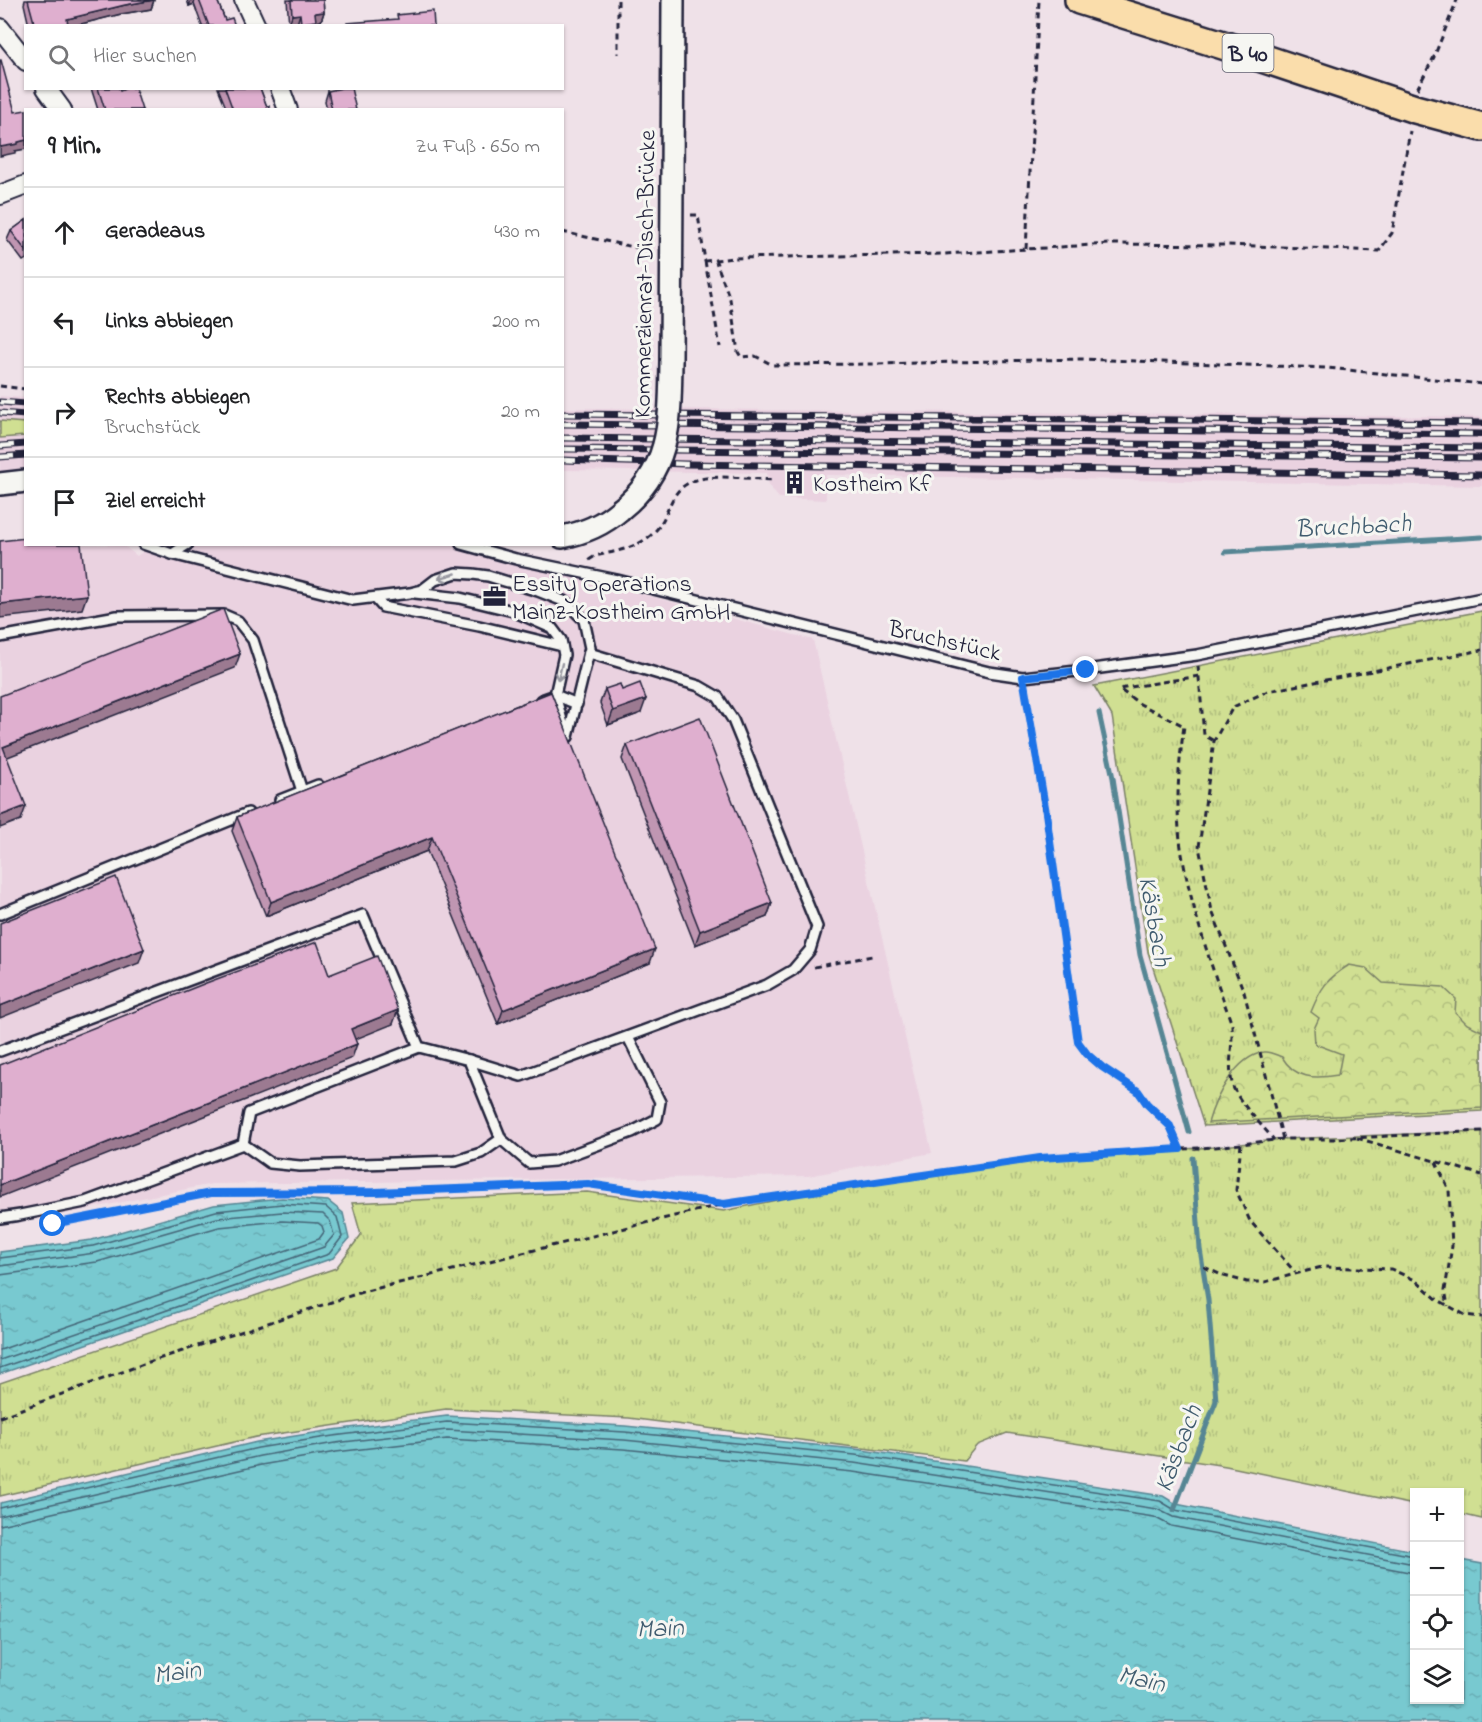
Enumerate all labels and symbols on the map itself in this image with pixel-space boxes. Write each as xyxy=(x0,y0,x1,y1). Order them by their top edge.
road number: B 40 xyxy=(1222,34,1274,72)
street label: Kommerzienrat-Disch-Brücke xyxy=(626,129,667,419)
place label: Kostheim Kf xyxy=(813,468,932,503)
building icon: Kostheim Kf xyxy=(782,470,808,496)
water label: Bruchbach xyxy=(1294,506,1413,550)
place label: Essity Operations Mainz-Kostheim GmbH xyxy=(512,568,731,631)
one-way arrow xyxy=(438,571,457,582)
office icon: Essity Operations Mainz-Kostheim GmbH xyxy=(481,584,507,610)
street label: Bruchstück xyxy=(884,612,1005,672)
route end xyxy=(1072,656,1098,682)
one-way arrow xyxy=(554,662,566,681)
water label: Käsbach xyxy=(1126,874,1180,970)
route start xyxy=(39,1210,65,1236)
water label: Käsbach xyxy=(1146,1399,1214,1498)
water label: Main xyxy=(636,1610,686,1650)
water label: Main xyxy=(151,1652,205,1696)
water label: Main xyxy=(1114,1657,1170,1705)

